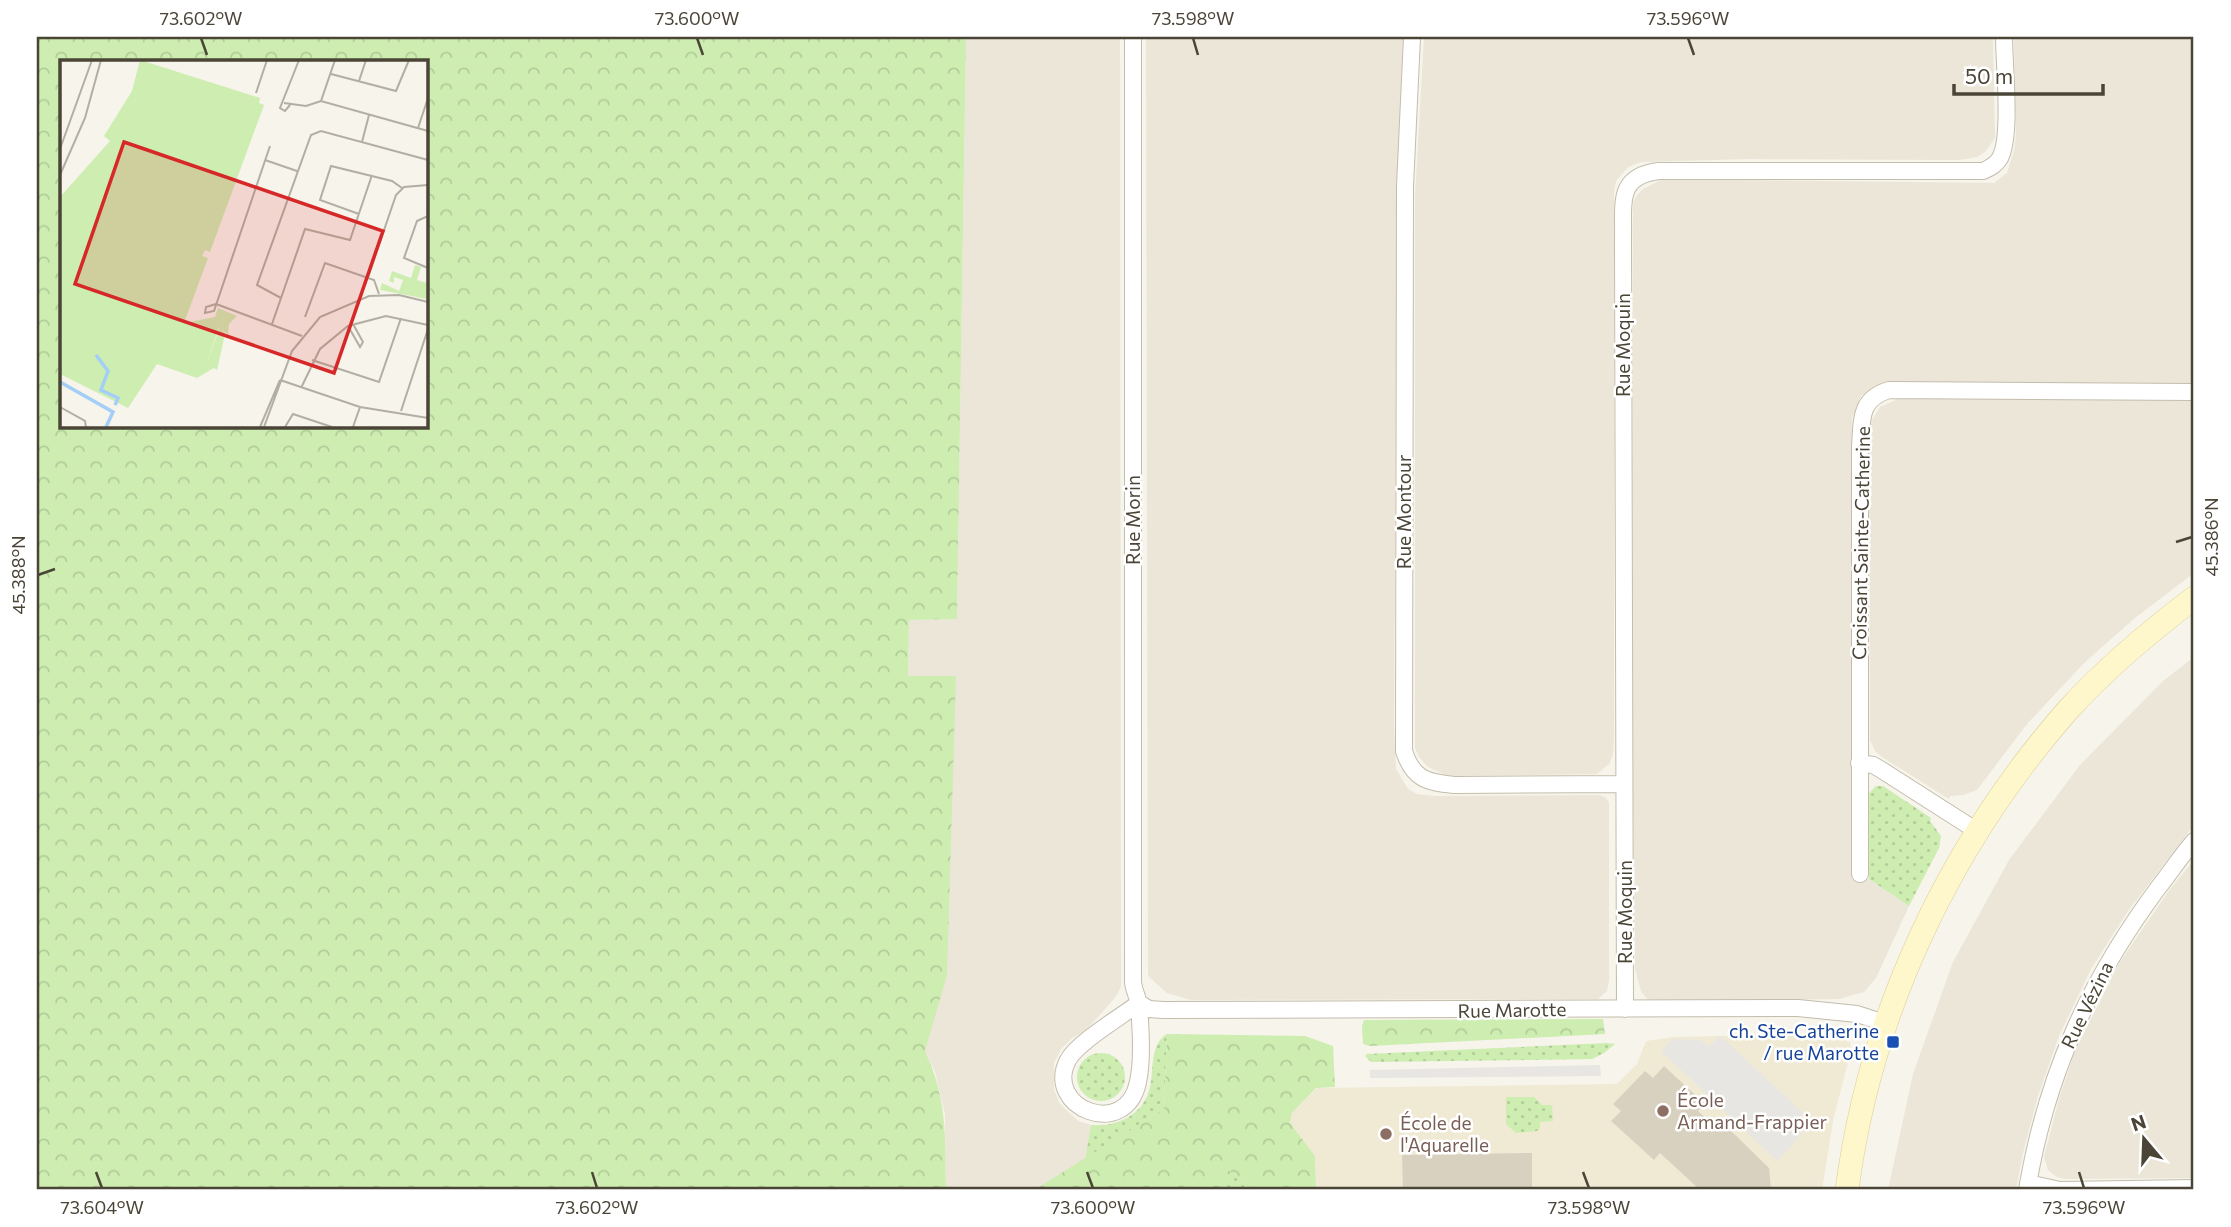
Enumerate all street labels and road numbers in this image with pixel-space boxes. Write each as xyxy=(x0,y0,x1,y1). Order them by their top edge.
street label: Rue Moquin xyxy=(1611,293,1634,397)
street label: Croissant Sainte-Catherine xyxy=(1847,426,1874,660)
street label: Rue Montour xyxy=(1392,454,1415,569)
street label: Rue Morin xyxy=(1121,475,1144,565)
street label: Rue Moquin xyxy=(1613,860,1636,964)
street label: Rue Vézina xyxy=(2056,958,2117,1052)
street label: Rue Marotte xyxy=(1457,997,1567,1022)

